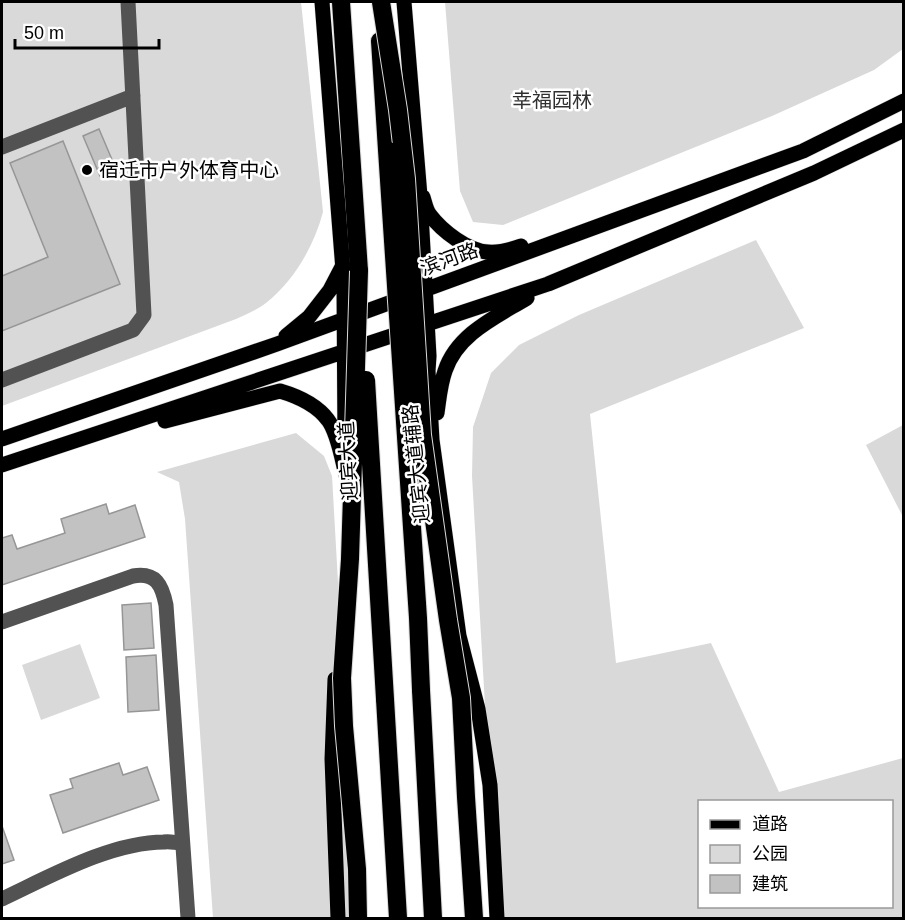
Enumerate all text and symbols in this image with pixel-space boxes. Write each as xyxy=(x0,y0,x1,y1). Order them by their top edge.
scale bar xyxy=(15,12,159,50)
text: 50 m xyxy=(24,23,64,43)
park label: 幸福园林 xyxy=(512,89,592,111)
place label: 宿迁市户外体育中心 xyxy=(99,159,279,181)
marker: 宿迁市户外体育中心 xyxy=(80,163,94,177)
street label: 滨河路 xyxy=(417,238,481,280)
street label: 迎宾大道辅路 xyxy=(399,403,433,525)
street label: 迎宾大道 xyxy=(335,420,361,502)
legend xyxy=(698,800,893,908)
text: 道路 xyxy=(752,814,788,834)
text: 公园 xyxy=(752,844,788,864)
text: 建筑 xyxy=(752,874,788,894)

